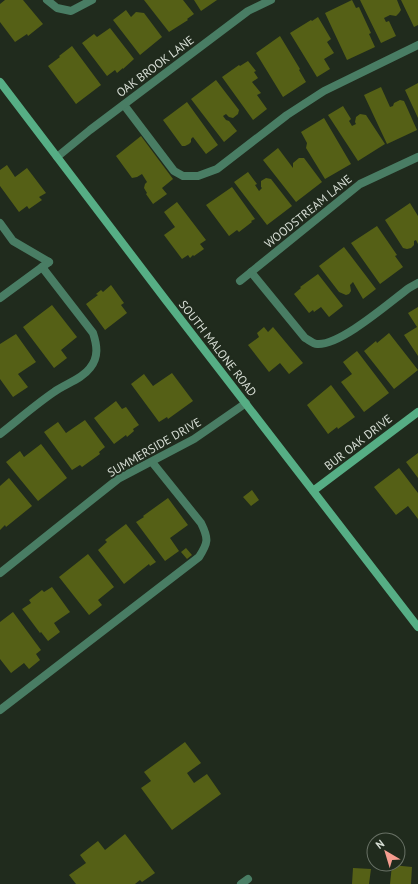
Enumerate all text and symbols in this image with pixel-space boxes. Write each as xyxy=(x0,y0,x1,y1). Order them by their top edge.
street label: OAK BROOK LANE xyxy=(113,32,197,100)
street label: WOODSTREAM LANE xyxy=(261,171,355,251)
street label: SOUTH MALONE ROAD xyxy=(176,297,260,399)
street label: BUR OAK DRIVE xyxy=(321,411,395,473)
street label: SUMMERSIDE DRIVE xyxy=(104,414,204,480)
north arrow xyxy=(366,832,406,872)
text: N xyxy=(373,836,387,852)

